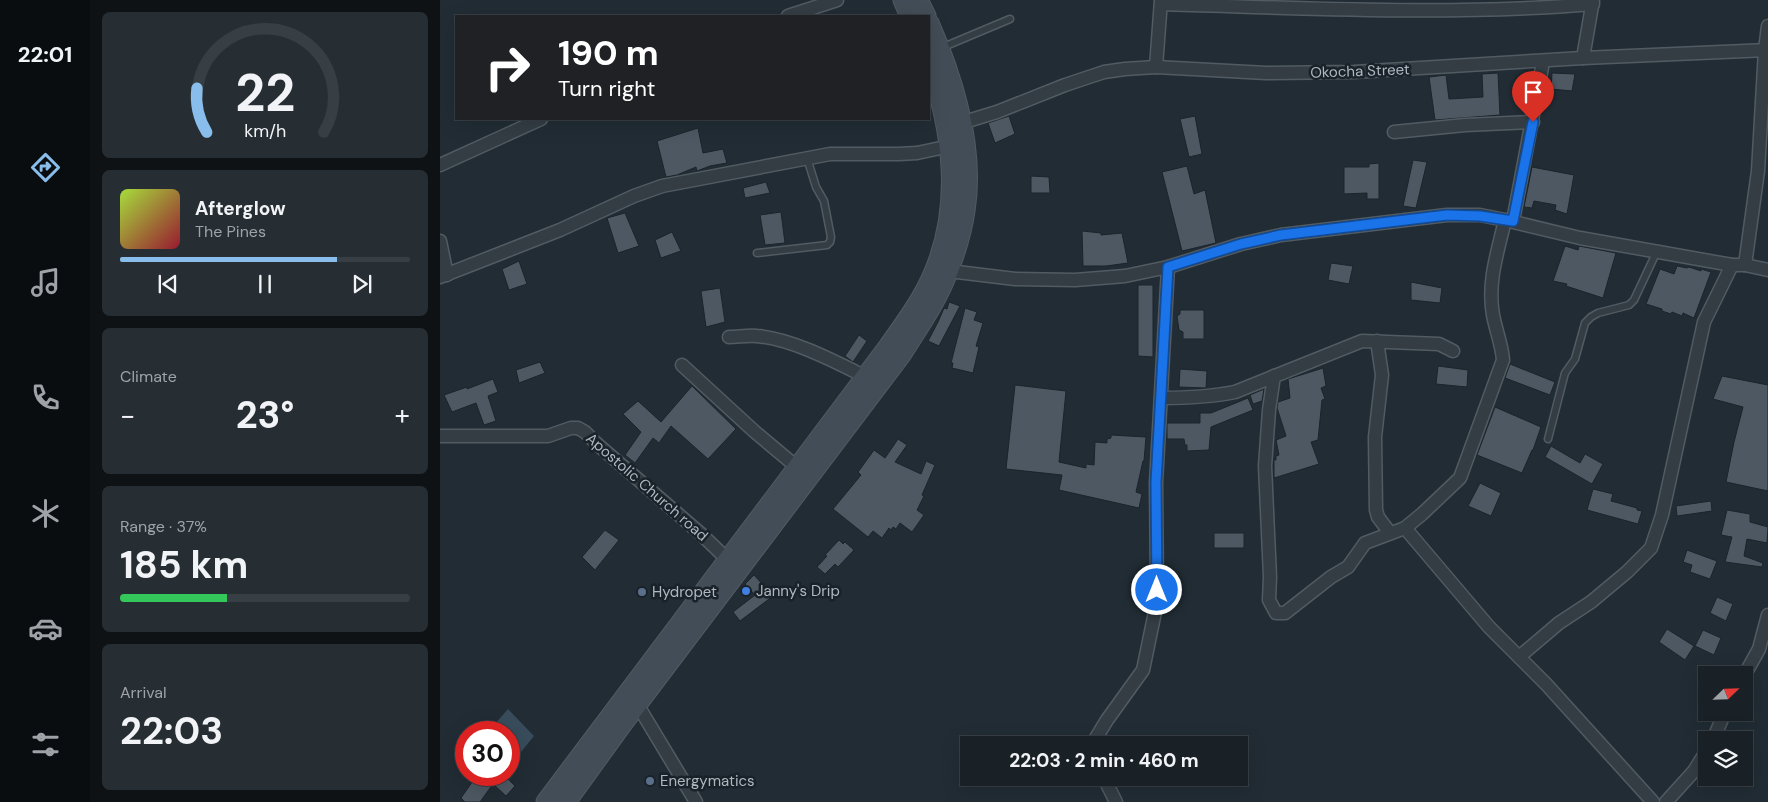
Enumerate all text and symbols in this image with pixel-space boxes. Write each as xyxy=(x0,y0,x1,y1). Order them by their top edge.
text: 190 m xyxy=(558,30,659,76)
icon: right xyxy=(475,35,540,100)
text: 22:01 xyxy=(18,40,72,69)
text: 22 xyxy=(235,59,295,127)
street label: Okocha Street xyxy=(1310,59,1410,83)
pin xyxy=(1512,71,1554,122)
text: Turn right xyxy=(558,74,655,103)
icon: arrive xyxy=(1519,78,1547,106)
text: km/h xyxy=(244,119,286,143)
icon: directions xyxy=(28,150,63,185)
text: Afterglow xyxy=(195,196,286,221)
text: The Pines xyxy=(195,221,266,242)
icon: music xyxy=(28,265,63,300)
icon: previous xyxy=(154,270,182,298)
icon: pause xyxy=(251,270,279,298)
icon: next xyxy=(348,270,376,298)
text: Climate xyxy=(120,366,177,387)
icon: phone xyxy=(28,380,63,415)
text: 23° xyxy=(236,390,294,440)
text: − xyxy=(120,397,135,434)
text: + xyxy=(395,397,410,434)
street label: Apostolic Church road xyxy=(582,428,712,546)
icon: climate xyxy=(28,496,63,531)
text: Range · 37% xyxy=(120,516,207,537)
text: 185 km xyxy=(120,540,248,590)
position arrow xyxy=(1130,563,1182,615)
place label: Janny's Drip xyxy=(756,581,840,601)
place label: Hydropet xyxy=(652,582,717,602)
marker: Janny's Drip xyxy=(740,585,752,597)
marker: Hydropet xyxy=(636,586,648,598)
icon: car xyxy=(28,611,63,646)
north arrow xyxy=(1698,666,1752,721)
map controls xyxy=(1698,666,1753,786)
text: Arrival xyxy=(120,682,167,703)
text: 22:03 xyxy=(120,706,223,756)
speed limit sign: 30 xyxy=(455,721,520,786)
icon: filters xyxy=(28,727,63,762)
button: layers xyxy=(1698,731,1753,786)
text: 22:03 · 2 min · 460 m xyxy=(1009,748,1199,773)
place label: Energymatics xyxy=(660,771,755,791)
marker: Energymatics xyxy=(644,775,656,787)

